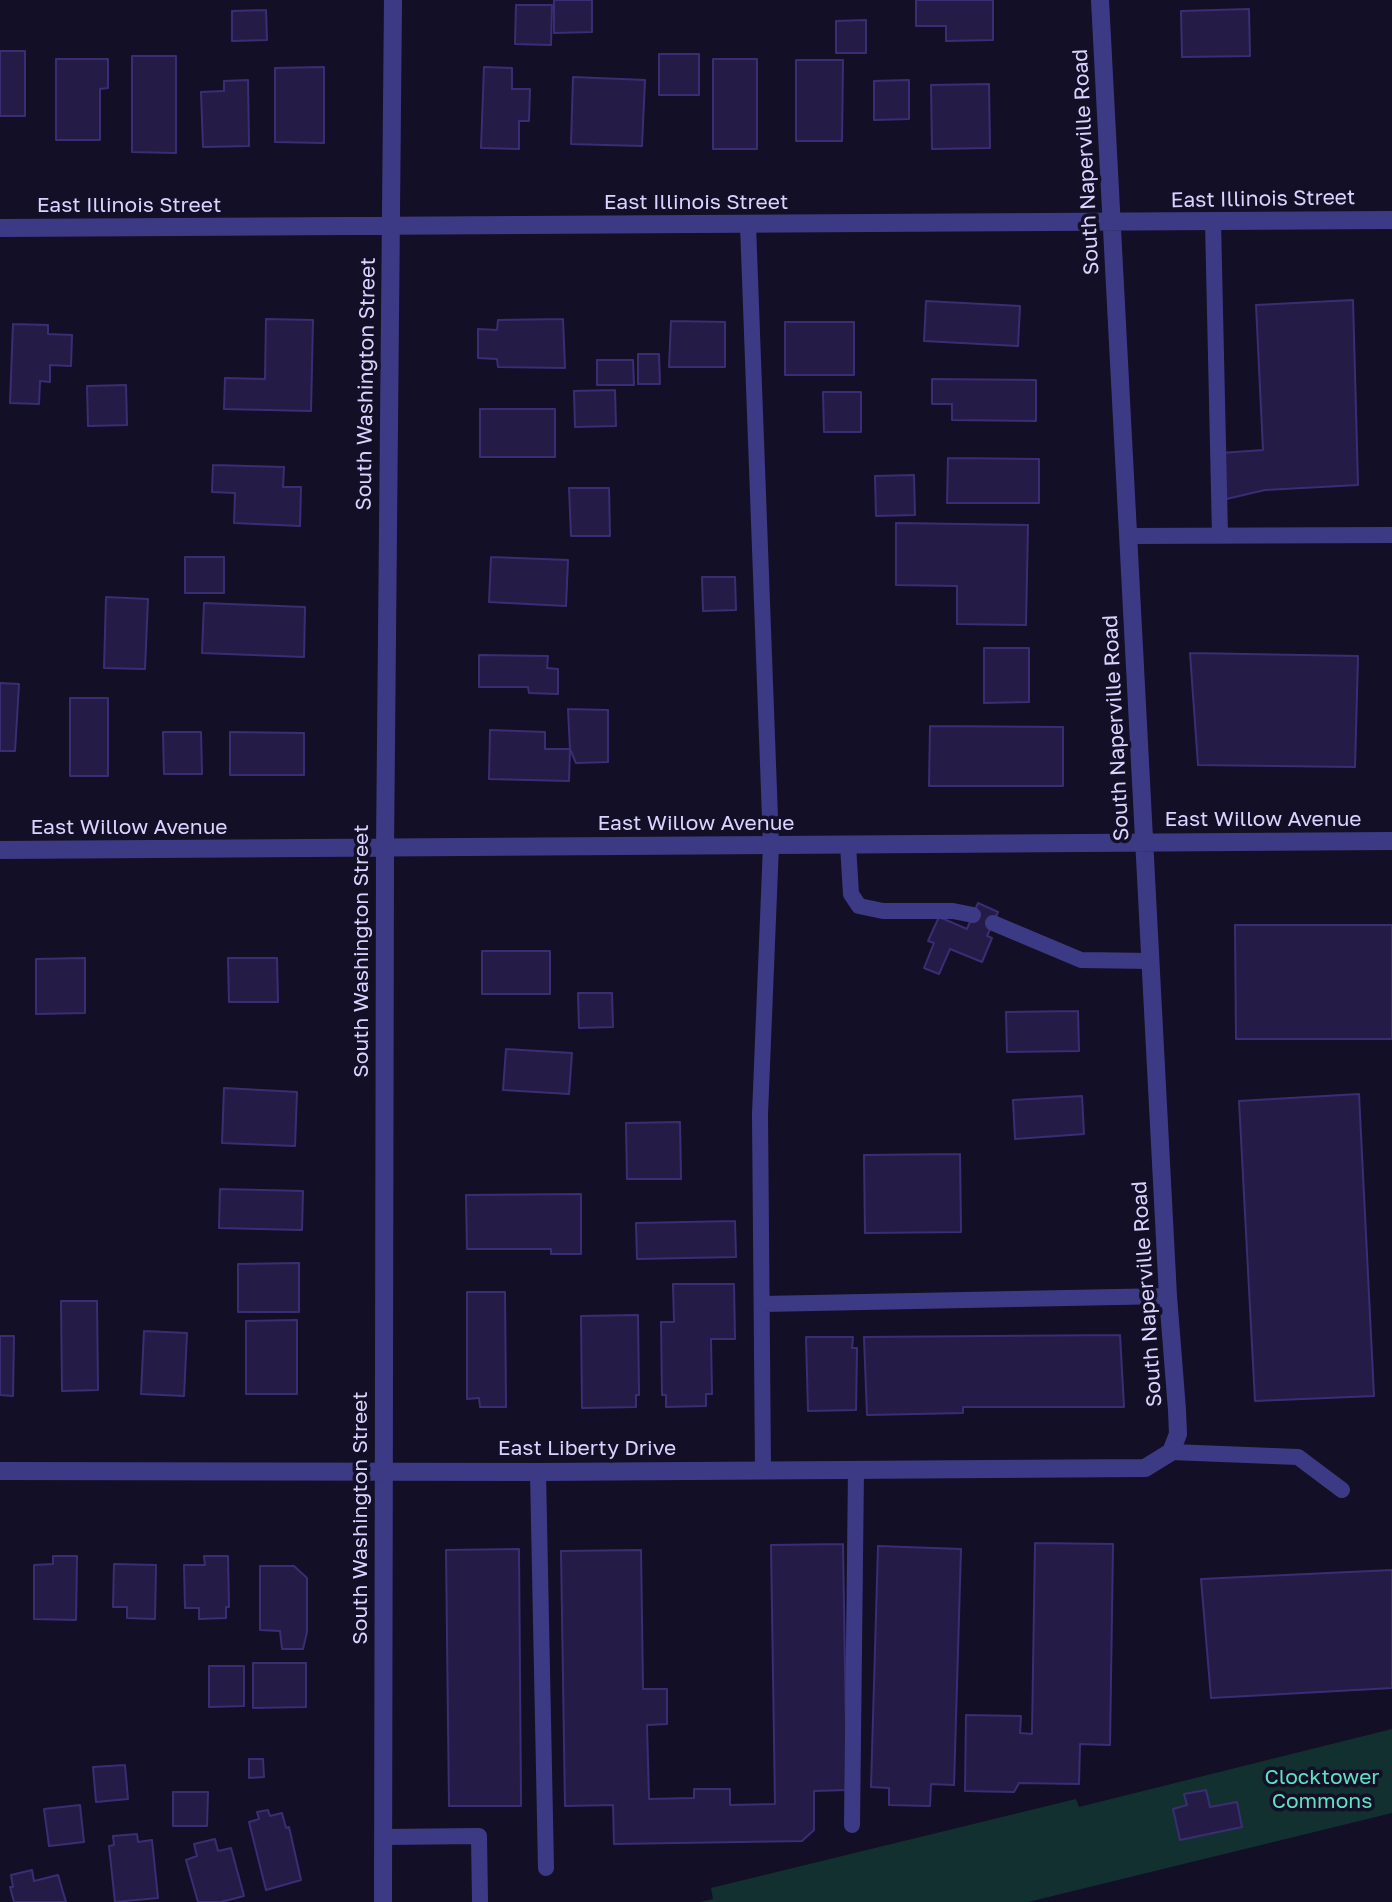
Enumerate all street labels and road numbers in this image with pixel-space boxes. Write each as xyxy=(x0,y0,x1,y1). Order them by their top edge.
street label: South Naperville Road xyxy=(1067,48,1105,276)
street label: East Illinois Street xyxy=(1170,185,1356,213)
street label: East Illinois Street xyxy=(604,189,788,215)
street label: East Illinois Street xyxy=(37,192,221,218)
street label: South Washington Street xyxy=(351,257,381,511)
street label: South Naperville Road xyxy=(1097,614,1135,842)
street label: East Willow Avenue xyxy=(1164,806,1362,832)
street label: East Willow Avenue xyxy=(597,810,795,836)
street label: East Willow Avenue xyxy=(30,814,228,840)
street label: South Washington Street xyxy=(348,824,374,1078)
street label: South Naperville Road xyxy=(1127,1180,1167,1408)
street label: South Washington Street xyxy=(347,1391,373,1645)
street label: East Liberty Drive xyxy=(498,1435,676,1461)

